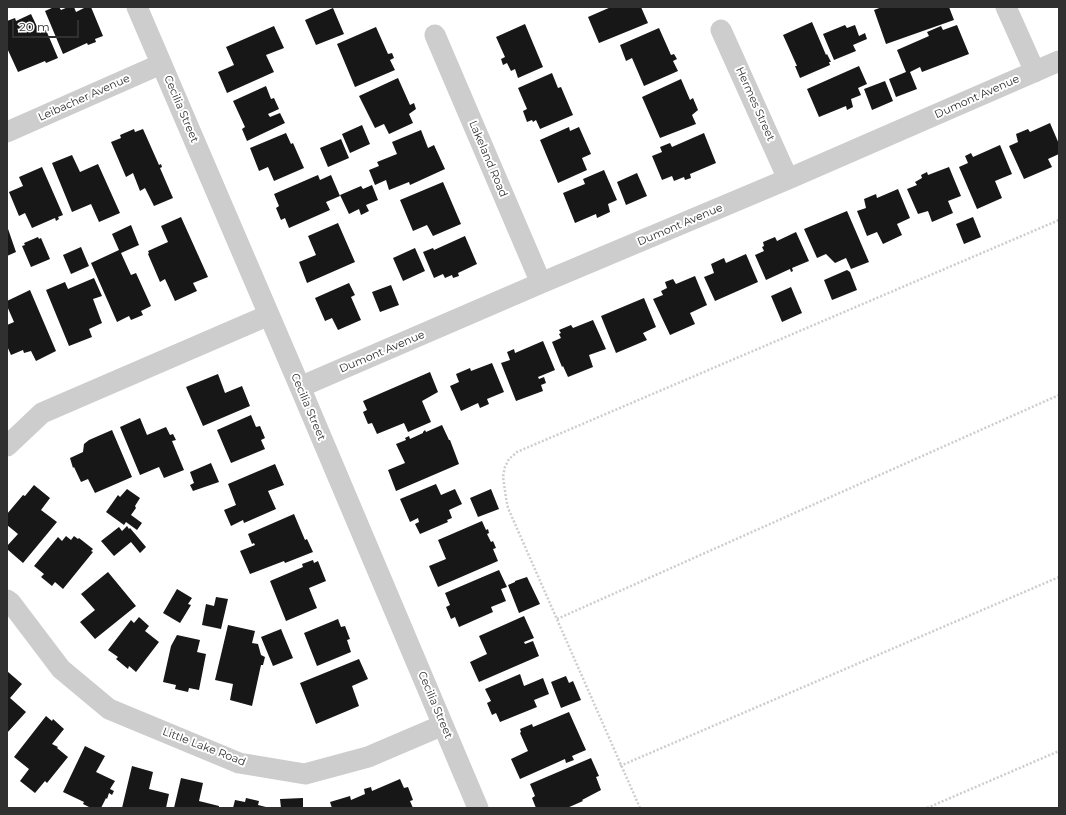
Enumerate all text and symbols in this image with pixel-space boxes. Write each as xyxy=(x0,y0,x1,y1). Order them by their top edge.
scale bar xyxy=(14,12,81,38)
text: 20 m xyxy=(19,19,50,34)
street label: Hermes Street xyxy=(733,65,777,143)
street label: Leibacher Avenue xyxy=(36,72,132,124)
street label: Dumont Avenue xyxy=(933,72,1021,122)
street label: Cecilia Street xyxy=(161,73,201,145)
street label: Lakeland Road xyxy=(466,119,510,199)
street label: Dumont Avenue xyxy=(635,201,725,249)
street label: Dumont Avenue xyxy=(337,328,427,376)
street label: Cecilia Street xyxy=(288,371,328,443)
street label: Cecilia Street xyxy=(415,669,455,741)
street label: Little Lake Road xyxy=(160,725,248,769)

